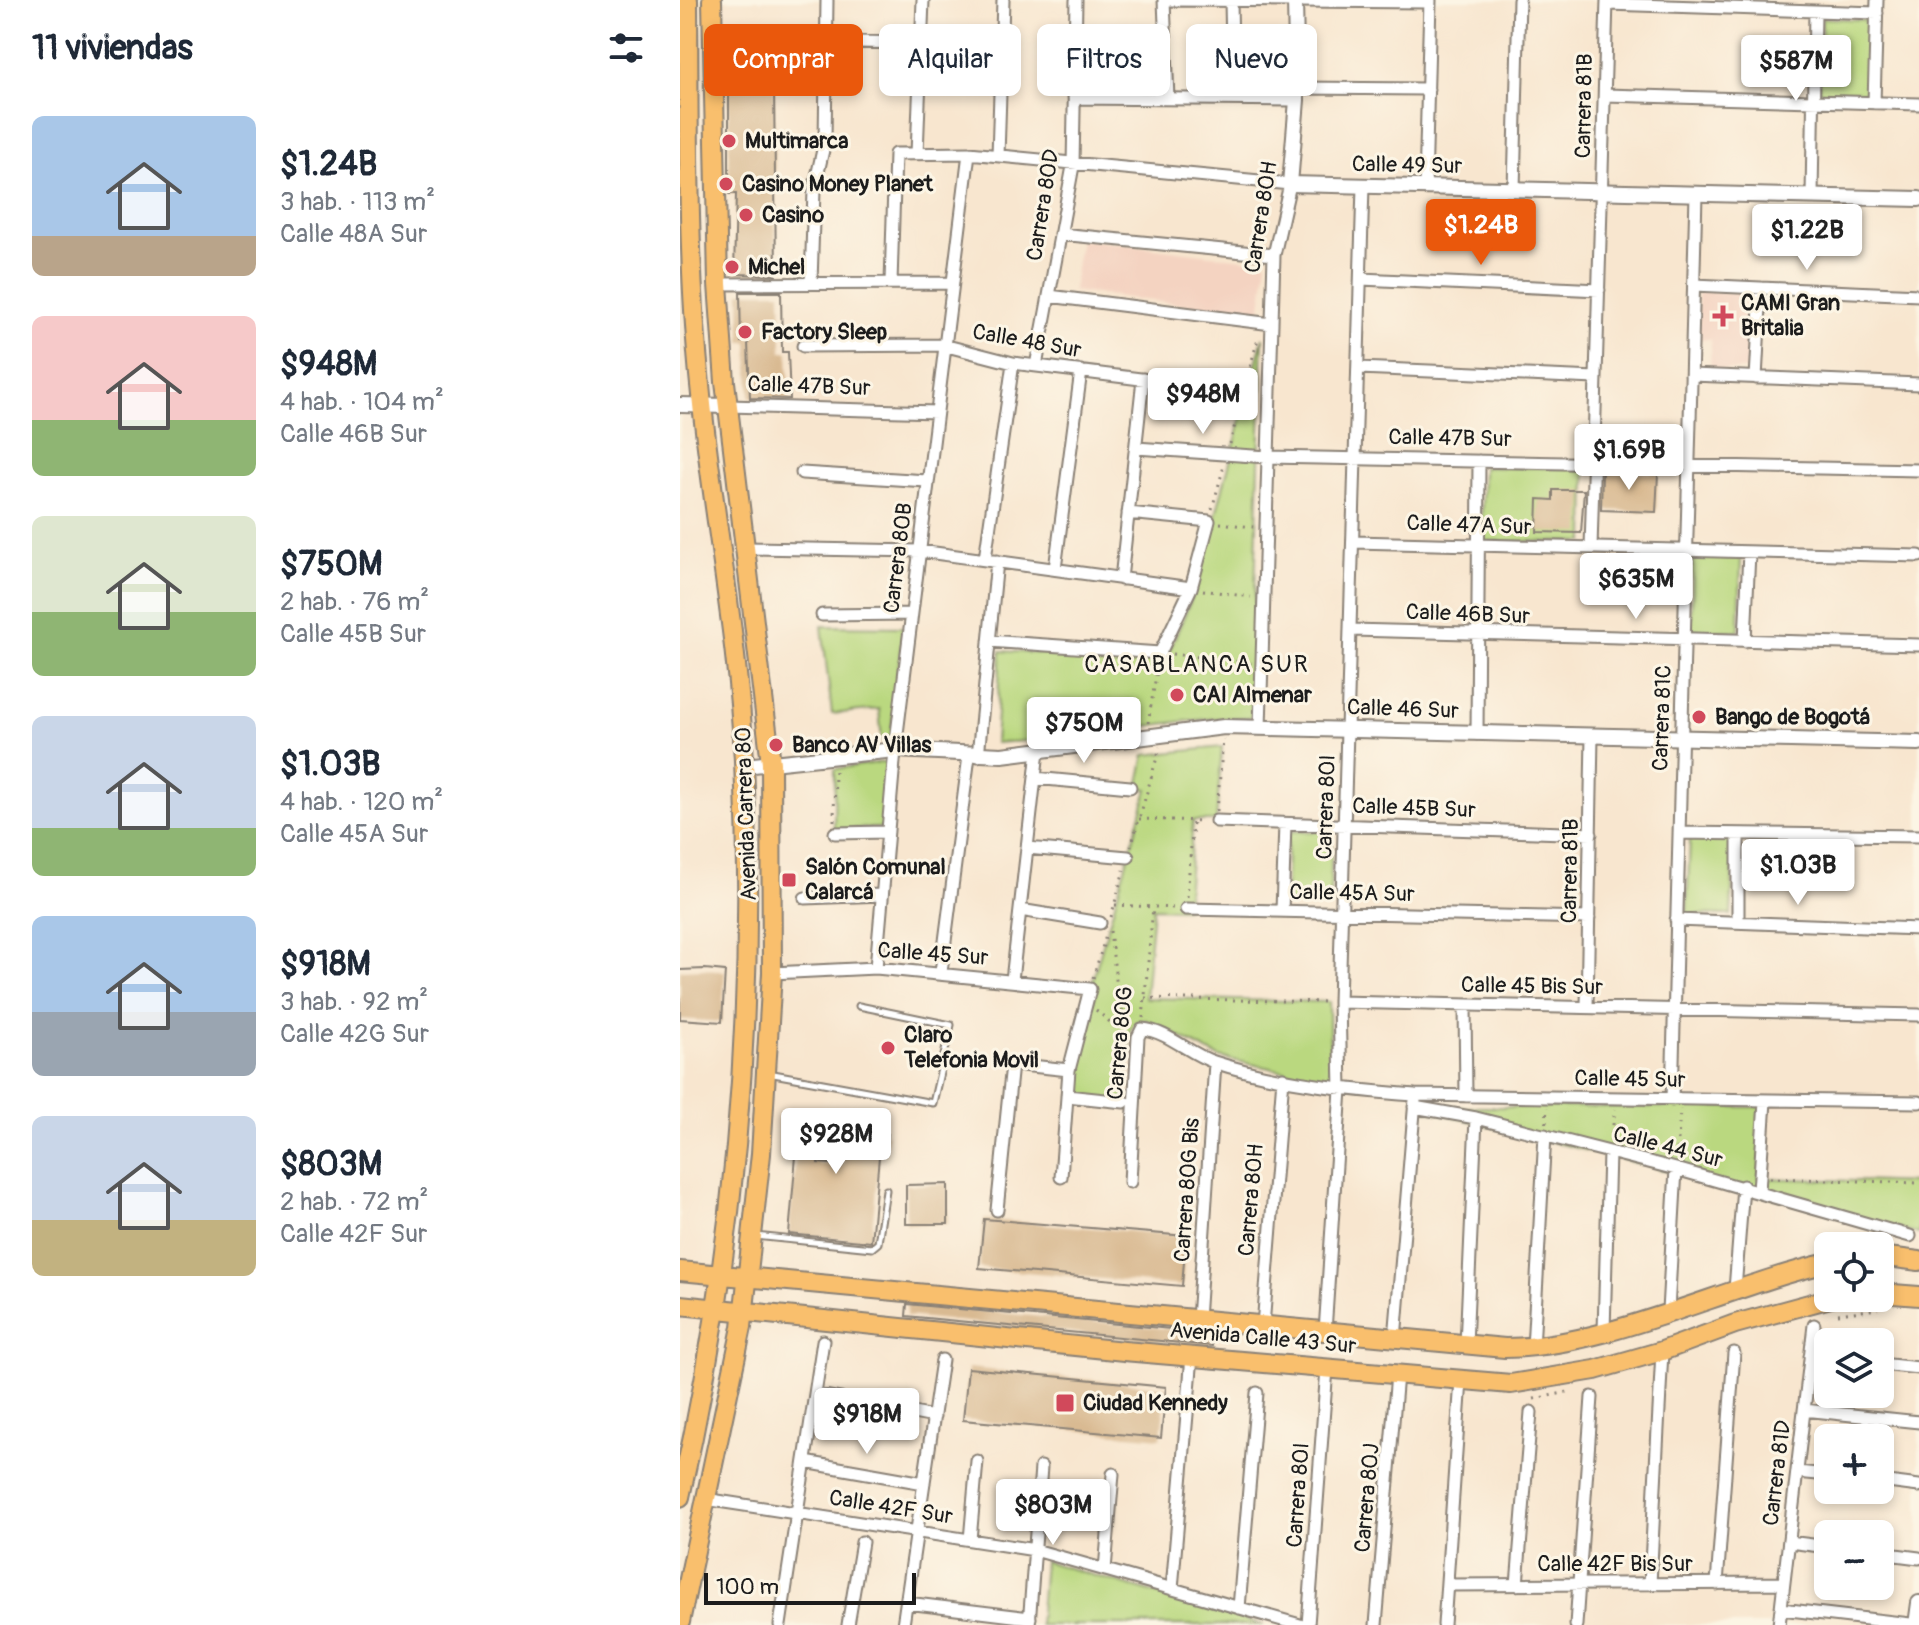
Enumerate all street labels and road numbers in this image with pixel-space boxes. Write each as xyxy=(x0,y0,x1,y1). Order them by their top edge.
street label: Carrera 81B xyxy=(1569,53,1599,159)
street label: Carrera 80D xyxy=(1020,147,1066,263)
street label: Calle 49 Sur xyxy=(1352,150,1463,180)
street label: Carrera 80H xyxy=(1238,159,1284,275)
street label: Calle 48 Sur xyxy=(970,318,1084,364)
street label: Calle 47B Sur xyxy=(747,370,871,402)
street label: Calle 47B Sur xyxy=(1388,423,1512,453)
street label: Carrera 80B xyxy=(877,501,919,615)
street label: Calle 47A Sur xyxy=(1406,509,1532,541)
street label: Calle 46B Sur xyxy=(1405,598,1531,630)
street label: Carrera 81C xyxy=(1646,665,1678,771)
street label: Calle 46 Sur xyxy=(1347,693,1460,725)
street label: Avenida Carrera 80 xyxy=(729,726,763,902)
street label: Carrera 80I xyxy=(1310,754,1342,860)
street label: Calle 45B Sur xyxy=(1352,792,1476,824)
street label: Carrera 81B xyxy=(1555,818,1585,924)
street label: Calle 45A Sur xyxy=(1289,878,1415,908)
street label: Calle 45 Sur xyxy=(877,936,990,972)
street label: Calle 45 Bis Sur xyxy=(1461,971,1603,1001)
street label: Carrera 80G xyxy=(1101,985,1139,1101)
street label: Calle 45 Sur xyxy=(1574,1064,1686,1094)
street label: Carrera 80G Bis xyxy=(1168,1117,1206,1263)
street label: Calle 44 Sur xyxy=(1610,1120,1726,1174)
street label: Carrera 80H xyxy=(1232,1143,1270,1257)
street label: Avenida Calle 43 Sur xyxy=(1169,1316,1357,1360)
street label: Carrera 81D xyxy=(1757,1419,1797,1527)
street label: Carrera 80I xyxy=(1280,1442,1316,1548)
street label: Carrera 80J xyxy=(1348,1442,1386,1554)
street label: Calle 42F Sur xyxy=(827,1483,955,1531)
street label: Calle 42F Bis Sur xyxy=(1537,1550,1693,1578)

